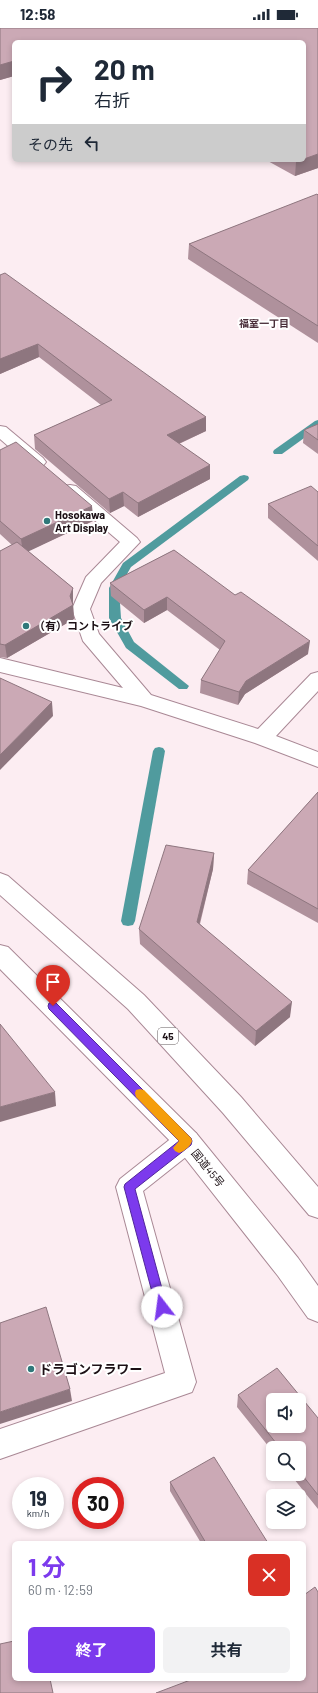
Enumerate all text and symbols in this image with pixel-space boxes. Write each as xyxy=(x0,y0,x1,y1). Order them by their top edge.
text: 12:58 xyxy=(20,5,55,23)
text: 20 m xyxy=(94,52,155,86)
icon: right xyxy=(28,56,80,108)
text: 右折 xyxy=(94,89,130,111)
icon: left xyxy=(81,132,103,154)
text: その先 xyxy=(28,135,73,153)
district label: 福室一丁目 xyxy=(239,317,289,329)
place label: Hosokawa Art Display xyxy=(55,508,109,534)
marker: Hosokawa Art Display xyxy=(42,516,52,526)
place label: （有）コントライブ xyxy=(34,619,133,632)
marker: （有）コントライブ xyxy=(21,621,31,631)
pin xyxy=(36,965,70,1006)
icon: arrive xyxy=(42,971,64,993)
road number: 45 xyxy=(158,1028,178,1044)
street label: 国道45号 xyxy=(189,1146,228,1189)
position arrow xyxy=(141,1286,183,1328)
place label: ドラゴンフラワー xyxy=(39,1361,143,1377)
marker: ドラゴンフラワー xyxy=(26,1364,36,1374)
map controls xyxy=(266,1393,306,1529)
button: sound xyxy=(266,1393,306,1433)
button: search xyxy=(266,1441,306,1481)
speed limit sign: 30 xyxy=(72,1477,124,1529)
text: 19 xyxy=(29,1486,47,1510)
button: layers xyxy=(266,1489,306,1529)
text: km/h xyxy=(27,1507,49,1519)
text: 1 分 xyxy=(28,1552,65,1581)
button: close xyxy=(248,1554,290,1596)
text: 60 m · 12:59 xyxy=(28,1582,93,1598)
button: 終了 xyxy=(28,1627,155,1673)
button: 共有 xyxy=(163,1627,290,1673)

